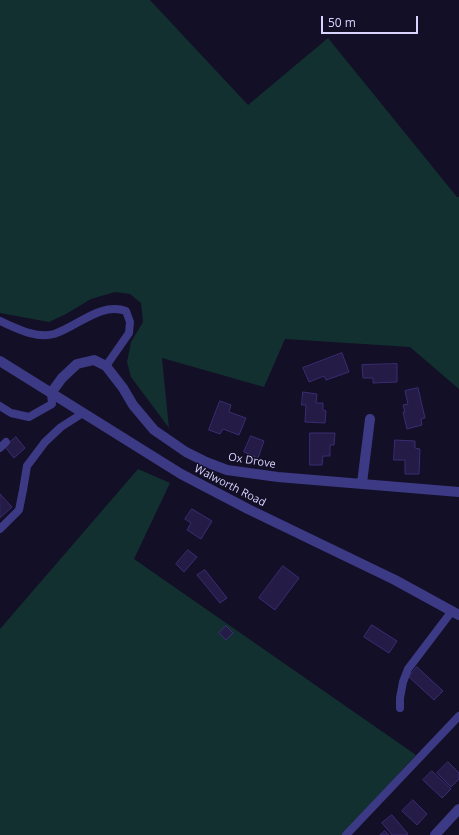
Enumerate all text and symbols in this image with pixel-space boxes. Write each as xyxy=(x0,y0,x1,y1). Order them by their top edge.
scale bar xyxy=(323,8,420,34)
text: 50 m xyxy=(328,14,356,31)
street label: Ox Drove xyxy=(227,451,277,471)
street label: Walworth Road xyxy=(192,462,268,510)

